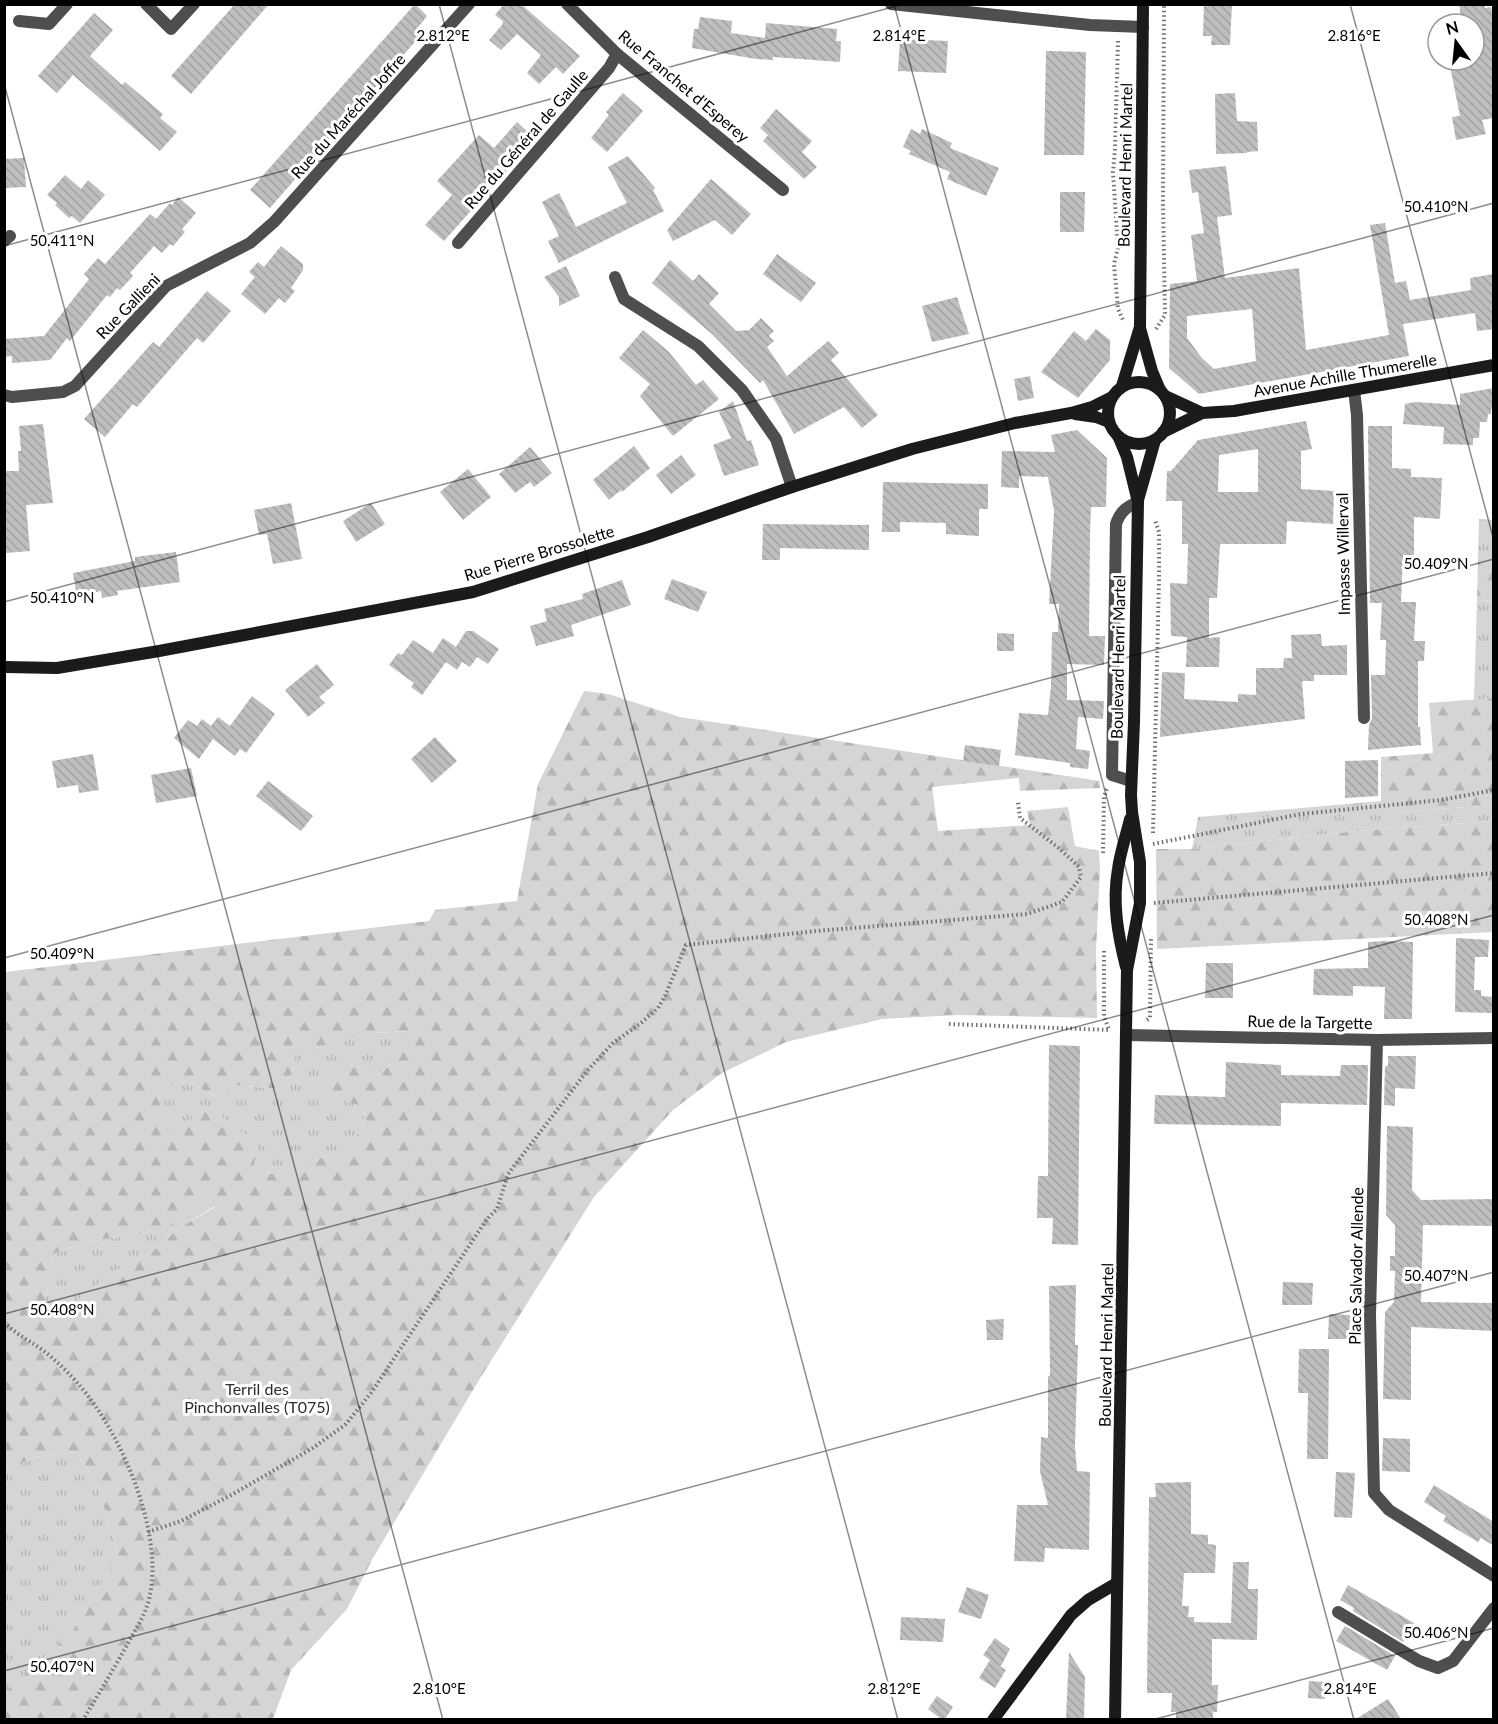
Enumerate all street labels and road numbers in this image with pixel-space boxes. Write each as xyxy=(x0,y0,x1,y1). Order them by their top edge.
street label: Rue Franchet d'Esperey xyxy=(615,25,754,146)
street label: Rue du Maréchal Joffre xyxy=(287,49,409,182)
street label: Rue du Général de Gaulle xyxy=(460,65,591,212)
street label: Boulevard Henri Martel xyxy=(1114,83,1135,247)
street label: Rue Gallieni xyxy=(92,269,163,342)
street label: Avenue Achille Thumerelle xyxy=(1252,349,1438,400)
street label: Impasse Willerval xyxy=(1332,493,1353,615)
street label: Rue Pierre Brossolette xyxy=(461,521,616,584)
street label: Boulevard Henri Martel xyxy=(1107,575,1128,739)
street label: Rue de la Targette xyxy=(1247,1011,1373,1032)
street label: Place Salvador Allende xyxy=(1345,1187,1366,1345)
street label: Boulevard Henri Martel xyxy=(1095,1263,1116,1427)

